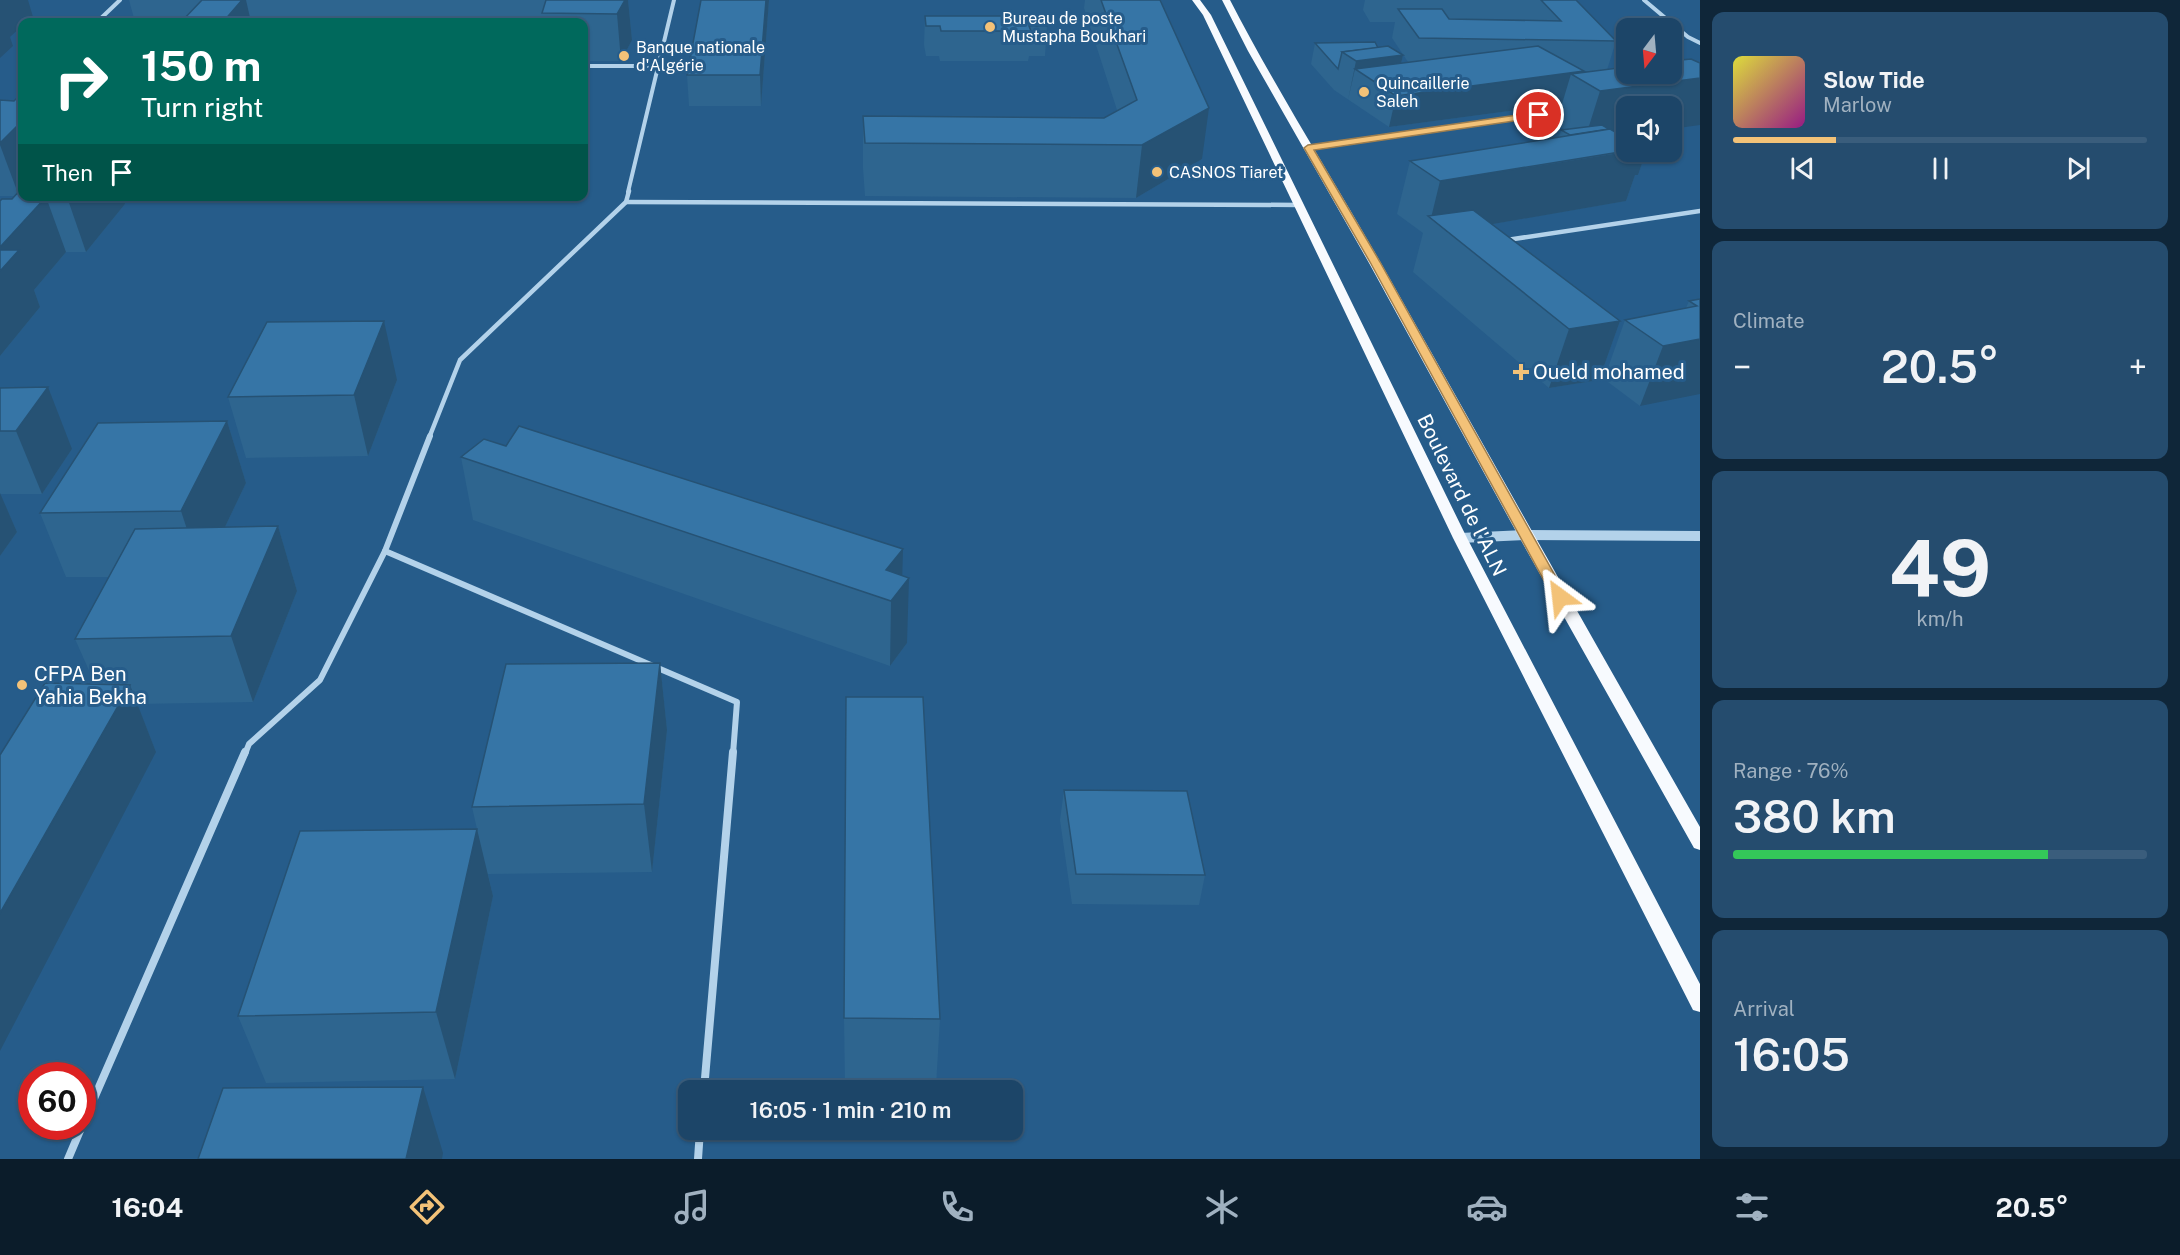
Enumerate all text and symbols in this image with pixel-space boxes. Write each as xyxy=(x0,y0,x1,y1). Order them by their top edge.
place label: Bureau de poste Mustapha Boukhari xyxy=(1002,9,1146,46)
north arrow xyxy=(1616,18,1682,84)
map controls xyxy=(1616,18,1682,162)
marker: Bureau de poste Mustapha Boukhari xyxy=(983,20,997,34)
place label: Banque nationale d'Algérie xyxy=(636,38,765,75)
text: 150 m xyxy=(141,41,261,90)
icon: right xyxy=(42,42,120,120)
marker: Banque nationale d'Algérie xyxy=(617,49,631,63)
text: Slow Tide xyxy=(1823,67,1925,93)
place label: Quincaillerie Saleh xyxy=(1376,74,1470,111)
marker: Quincaillerie Saleh xyxy=(1357,85,1371,99)
pin xyxy=(1513,89,1564,140)
text: Turn right xyxy=(141,91,264,123)
text: Marlow xyxy=(1823,93,1892,117)
button: sound xyxy=(1616,96,1682,162)
icon: arrive xyxy=(1522,98,1555,131)
icon: previous xyxy=(1786,152,1819,185)
icon: pause xyxy=(1924,152,1957,185)
icon: next xyxy=(2062,152,2095,185)
icon: arrive xyxy=(105,156,138,189)
text: Then xyxy=(42,160,93,186)
place label: CASNOS Tiaret xyxy=(1169,163,1283,182)
marker: CASNOS Tiaret xyxy=(1150,165,1164,179)
text: Climate xyxy=(1733,309,1805,333)
text: 20.5° xyxy=(1881,340,1999,393)
text: − xyxy=(1733,348,1751,386)
text: + xyxy=(2129,348,2147,386)
place label: Oueld mohamed xyxy=(1533,360,1685,384)
marker: Oueld mohamed xyxy=(1514,365,1528,379)
street label: Boulevard de l'ALN xyxy=(1412,410,1512,580)
text: 49 xyxy=(1889,522,1991,614)
position arrow xyxy=(1528,565,1592,629)
text: km/h xyxy=(1916,607,1964,631)
place label: CFPA Ben Yahia Bekha xyxy=(34,662,147,709)
marker: CFPA Ben Yahia Bekha xyxy=(15,678,29,692)
text: Range · 76% xyxy=(1733,759,1849,783)
text: 380 km xyxy=(1733,790,1896,843)
text: Arrival xyxy=(1733,997,1795,1021)
text: 16:05 xyxy=(1733,1028,1850,1081)
speed limit sign: 60 xyxy=(18,1062,96,1140)
text: 16:05 · 1 min · 210 m xyxy=(750,1097,951,1123)
icon: directions xyxy=(406,1186,448,1228)
icon: music xyxy=(671,1186,713,1228)
icon: phone xyxy=(936,1186,978,1228)
icon: climate xyxy=(1201,1186,1243,1228)
icon: car xyxy=(1466,1186,1508,1228)
icon: filters xyxy=(1731,1186,1773,1228)
text: 16:04 xyxy=(111,1191,183,1223)
text: 20.5° xyxy=(1996,1191,2068,1223)

